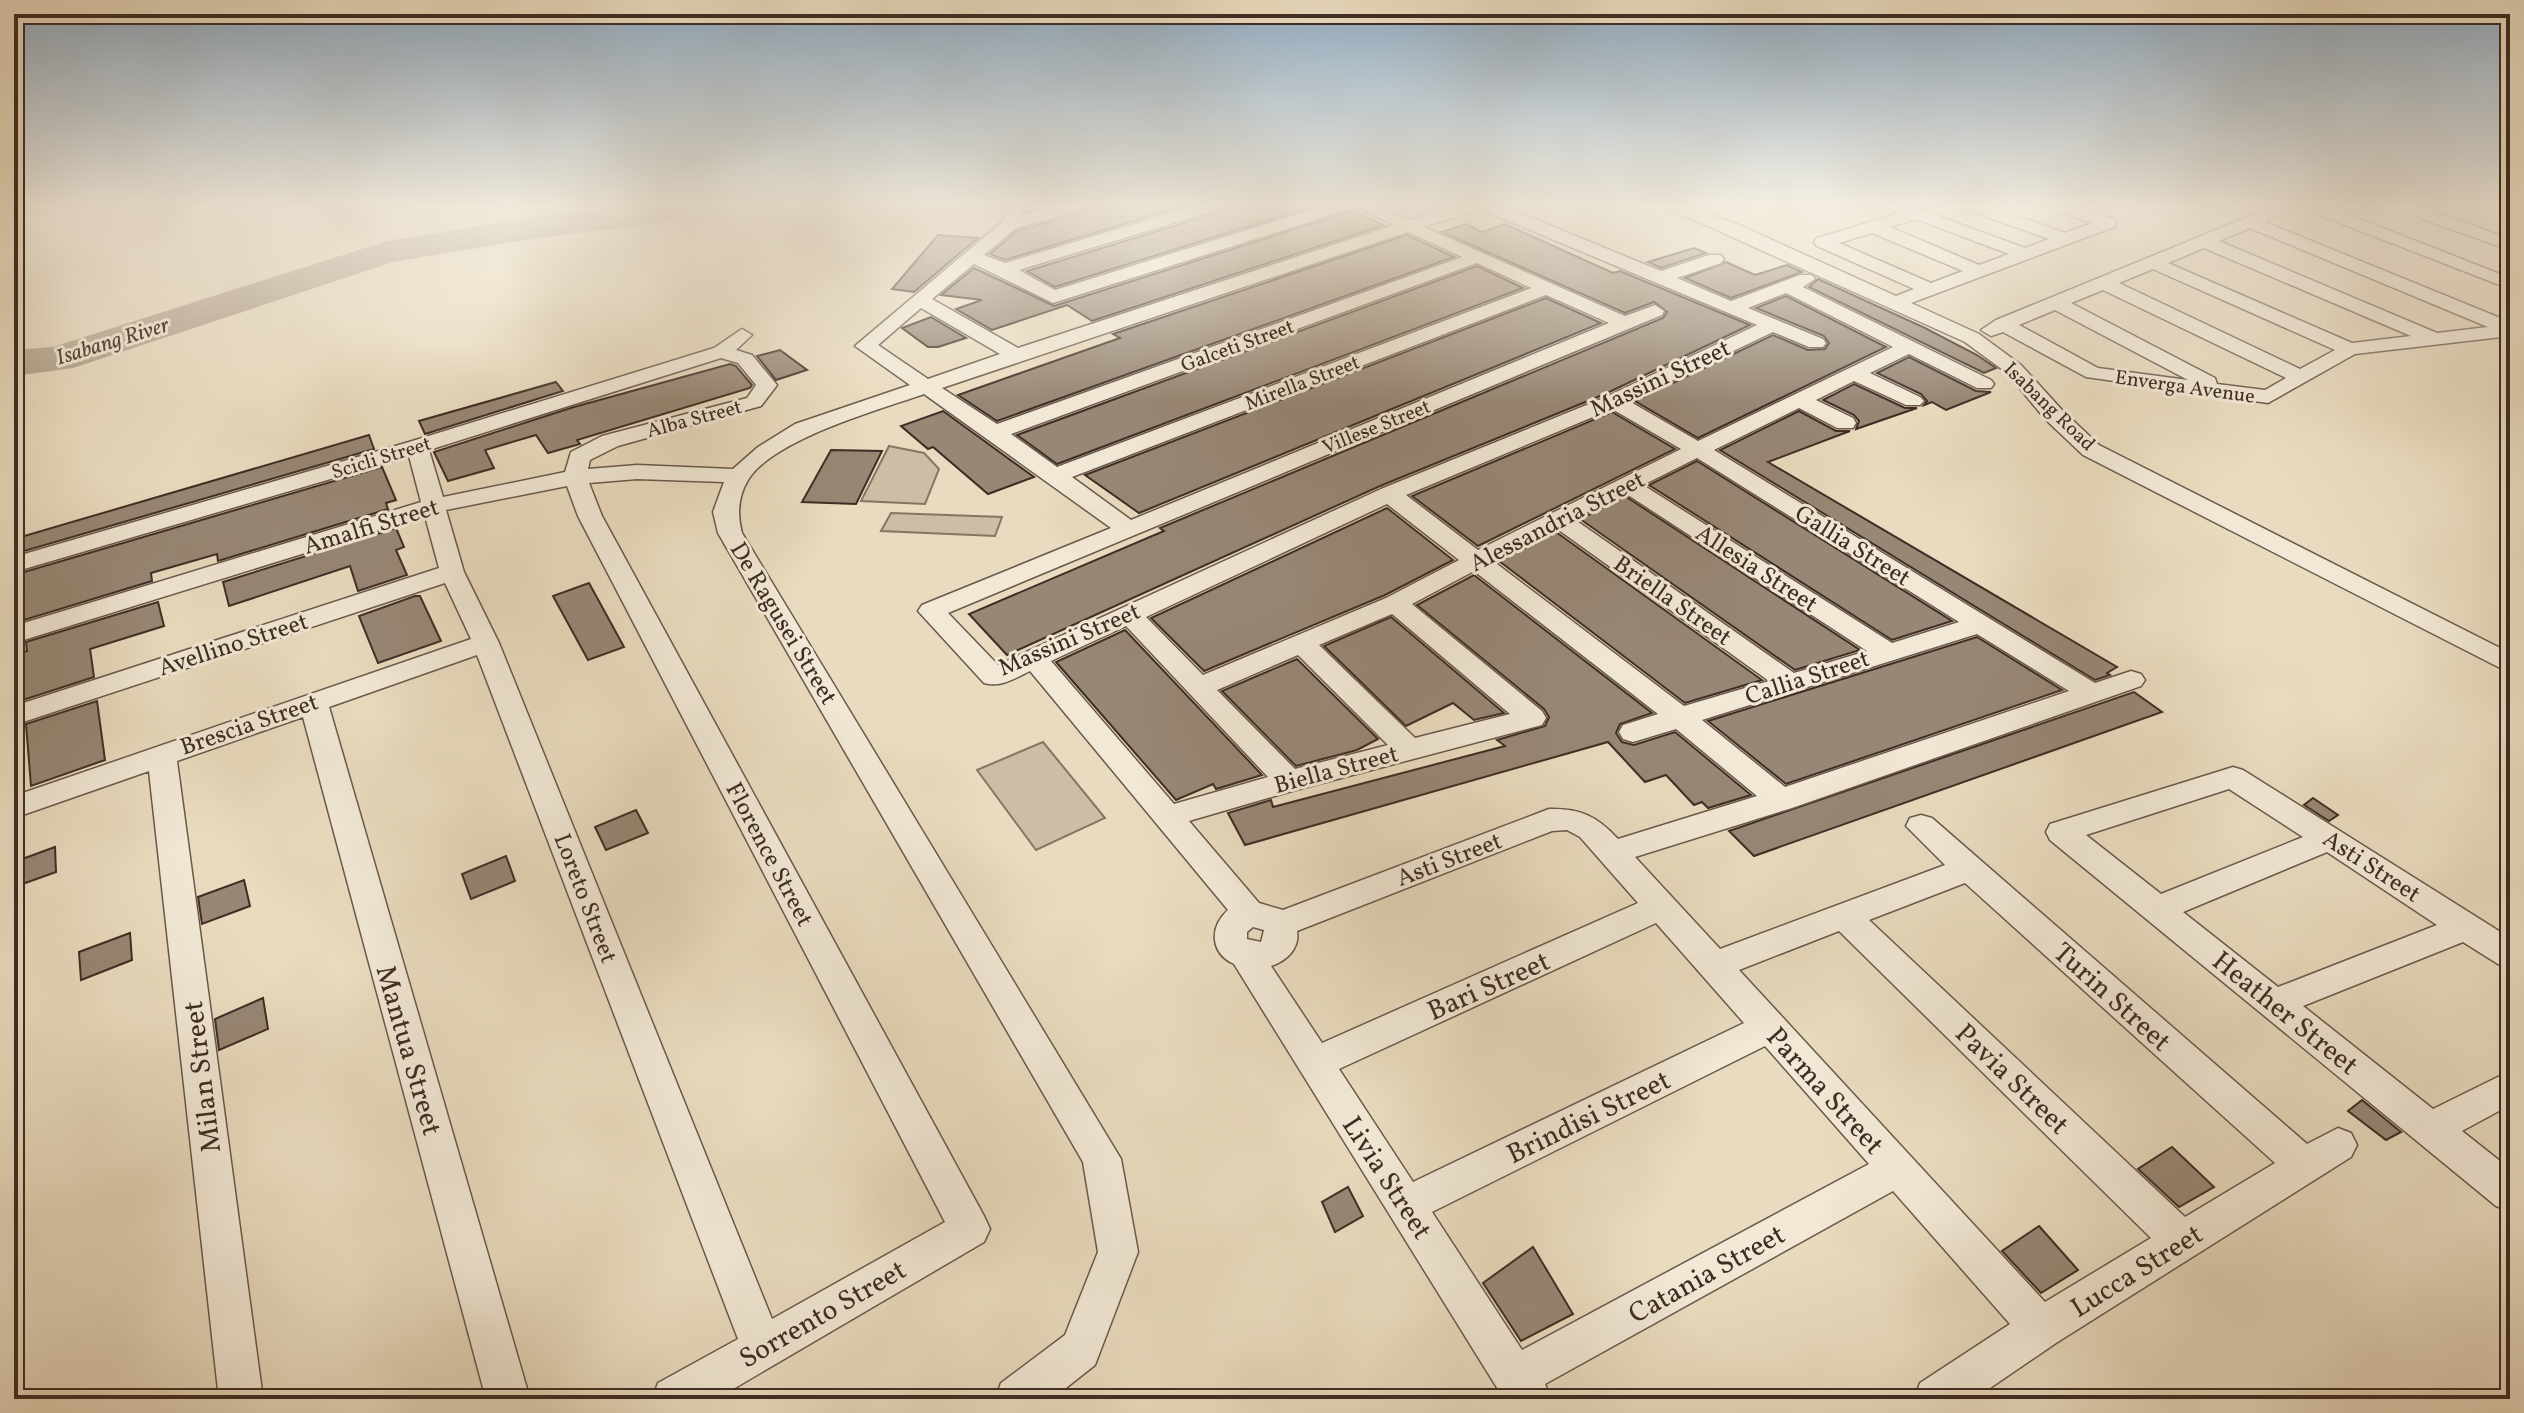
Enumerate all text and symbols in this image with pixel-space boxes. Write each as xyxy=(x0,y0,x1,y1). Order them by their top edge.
water label: Isabang River xyxy=(52,310,174,374)
street label: Galceti Street xyxy=(1177,313,1298,380)
street label: Massini Street xyxy=(1585,332,1737,427)
street label: Mirella Street xyxy=(1241,349,1364,419)
street label: Isabang Road xyxy=(1997,356,2101,458)
street label: Enverga Avenue xyxy=(2113,364,2256,412)
street label: Villese Street xyxy=(1318,393,1435,462)
street label: Alba Street xyxy=(644,394,745,446)
street label: Scicli Street xyxy=(328,430,435,487)
street label: Alessandria Street xyxy=(1464,464,1651,582)
street label: Amalfi Street xyxy=(300,491,444,565)
street label: Gallia Street xyxy=(1787,498,1916,596)
street label: Allesia Street xyxy=(1688,517,1824,622)
street label: De Ragusei Street xyxy=(720,536,844,712)
street label: Briella Street xyxy=(1606,548,1738,655)
street label: Massini Street xyxy=(993,596,1146,686)
street label: Avellino Street xyxy=(154,606,313,686)
street label: Callia Street xyxy=(1741,643,1874,715)
street label: Brescia Street xyxy=(176,686,323,765)
street label: Biella Street xyxy=(1271,738,1403,804)
street label: Florence Street xyxy=(716,777,821,933)
street label: Asti Street xyxy=(2315,823,2427,912)
street label: Asti Street xyxy=(1392,825,1507,897)
street label: Loreto Street xyxy=(544,829,624,968)
street label: Turin Street xyxy=(2044,934,2179,1061)
street label: Bari Street xyxy=(1421,943,1557,1032)
street label: Heather Street xyxy=(2203,943,2366,1085)
street label: Mantua Street xyxy=(365,961,450,1140)
street label: Milan Street xyxy=(175,999,232,1155)
street label: Pavia Street xyxy=(1945,1015,2077,1144)
street label: Parma Street xyxy=(1756,1019,1892,1164)
street label: Brindisi Street xyxy=(1501,1062,1678,1175)
street label: Livia Street xyxy=(1331,1109,1440,1248)
street label: Catania Street xyxy=(1622,1216,1793,1334)
street label: Lucca Street xyxy=(2064,1216,2211,1328)
street label: Sorrento Street xyxy=(732,1251,914,1379)

